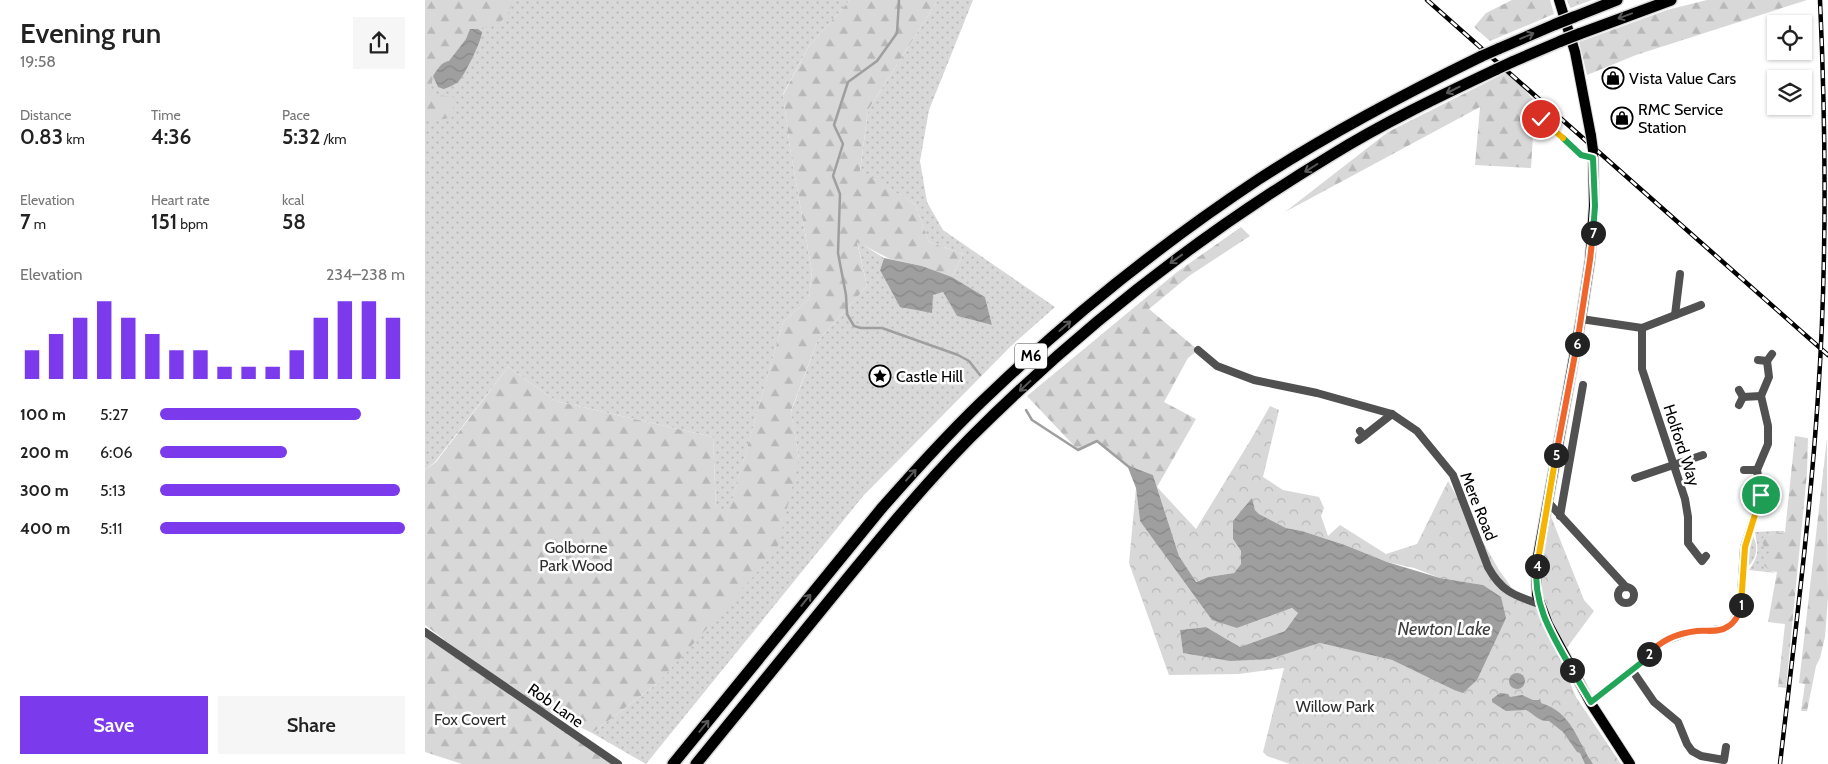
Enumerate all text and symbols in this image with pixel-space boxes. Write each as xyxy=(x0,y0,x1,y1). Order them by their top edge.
one-way arrow xyxy=(1618,12,1633,21)
map controls xyxy=(1767,15,1812,115)
button: locate xyxy=(1767,15,1812,60)
text: Evening run xyxy=(20,16,161,50)
button: share xyxy=(353,17,405,69)
one-way arrow xyxy=(1519,31,1534,41)
text: 19:58 xyxy=(20,52,56,71)
shop icon: Vista Value Cars xyxy=(1601,66,1625,90)
place label: Vista Value Cars xyxy=(1629,69,1736,88)
button: layers xyxy=(1767,70,1812,115)
one-way arrow xyxy=(1446,86,1461,95)
pin xyxy=(1520,98,1562,140)
place label: RMC Service Station xyxy=(1638,100,1723,137)
icon: check xyxy=(1527,105,1555,133)
text: Distance xyxy=(20,106,72,124)
text: Time xyxy=(151,106,181,124)
text: Pace xyxy=(282,106,310,124)
shop icon: RMC Service Station xyxy=(1610,106,1634,130)
text: 0.83 xyxy=(20,124,63,149)
text: 4:36 xyxy=(151,124,191,149)
text: 5:32 xyxy=(282,124,320,149)
text: km xyxy=(63,130,85,148)
text: /km xyxy=(320,130,347,148)
one-way arrow xyxy=(1304,163,1318,173)
text: Elevation xyxy=(20,191,75,209)
text: Heart rate xyxy=(151,191,210,209)
text: kcal xyxy=(282,191,304,209)
text: 7 xyxy=(20,209,31,234)
text: 151 xyxy=(151,209,177,234)
text: 58 xyxy=(282,209,306,234)
text: m xyxy=(31,215,46,233)
text: bpm xyxy=(177,215,208,233)
pin: 7 xyxy=(1581,220,1605,246)
text: 7 xyxy=(1590,224,1597,242)
one-way arrow xyxy=(1169,254,1183,264)
text: Elevation xyxy=(20,265,83,284)
text: 234–238 m xyxy=(326,265,405,284)
one-way arrow xyxy=(1058,320,1071,331)
pin: 6 xyxy=(1565,332,1589,356)
text: 6 xyxy=(1574,335,1581,353)
road number: M6 xyxy=(1015,344,1047,368)
place icon: Castle Hill xyxy=(868,364,892,388)
place label: Castle Hill xyxy=(896,367,963,386)
one-way arrow xyxy=(1018,380,1031,392)
street label: Holford Way xyxy=(1659,402,1704,488)
text: 100 m xyxy=(20,405,66,424)
text: 5:27 xyxy=(100,405,128,424)
pin: 5 xyxy=(1543,442,1569,468)
text: 200 m xyxy=(20,443,69,462)
text: 6:06 xyxy=(100,443,133,462)
text: 5 xyxy=(1553,446,1560,464)
one-way arrow xyxy=(905,469,917,482)
street label: Mere Road xyxy=(1456,469,1501,543)
pin xyxy=(1740,474,1782,516)
text: 300 m xyxy=(20,481,69,500)
text: 5:13 xyxy=(100,481,126,500)
icon: arrive xyxy=(1747,481,1775,509)
text: 400 m xyxy=(20,519,70,538)
text: 5:11 xyxy=(100,519,122,538)
park label: Golborne Park Wood xyxy=(539,538,613,575)
pin: 4 xyxy=(1525,554,1549,578)
text: 4 xyxy=(1533,557,1542,575)
pin: 1 xyxy=(1729,592,1753,618)
one-way arrow xyxy=(801,594,812,607)
text: 1 xyxy=(1739,596,1744,614)
water label: Newton Lake xyxy=(1397,618,1491,640)
pin: 2 xyxy=(1637,642,1661,666)
text: 2 xyxy=(1646,645,1653,663)
pin: 3 xyxy=(1559,658,1585,682)
text: 3 xyxy=(1569,661,1576,679)
street label: Rob Lane xyxy=(524,679,587,731)
button: Save xyxy=(20,696,208,754)
button: Share xyxy=(218,696,405,754)
park label: Willow Park xyxy=(1296,697,1375,716)
park label: Fox Covert xyxy=(434,710,507,729)
one-way arrow xyxy=(699,720,710,733)

